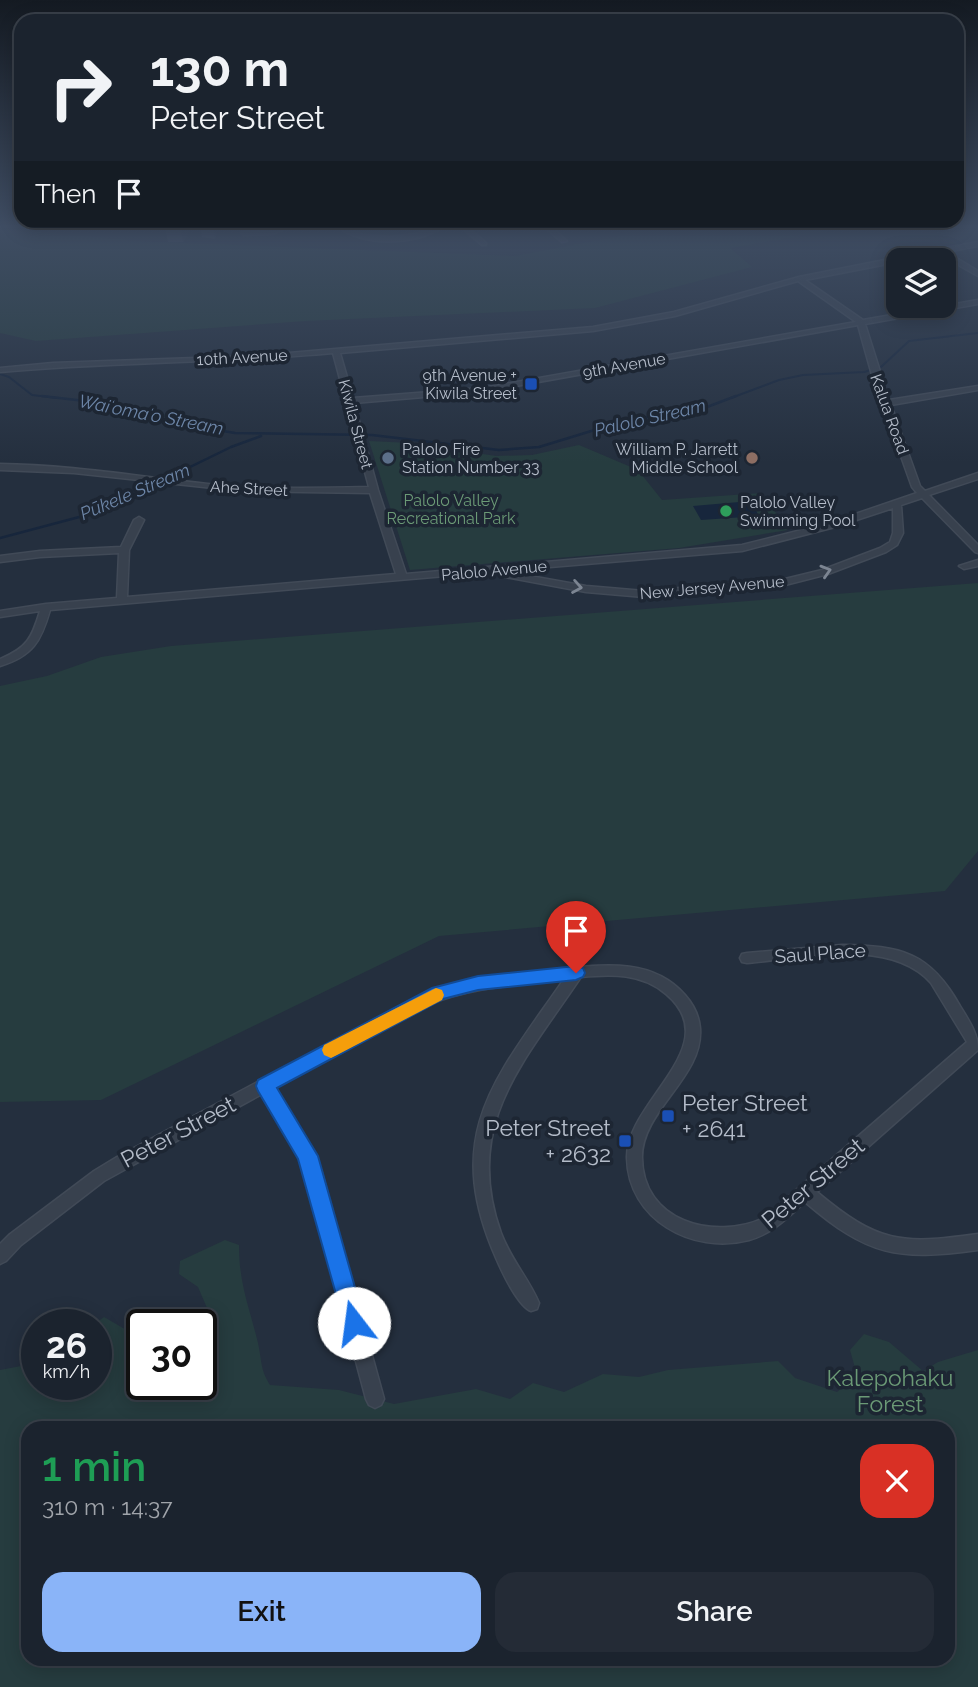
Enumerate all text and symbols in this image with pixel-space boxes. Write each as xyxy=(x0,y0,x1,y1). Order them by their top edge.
text: 130 m xyxy=(150,40,289,97)
icon: right xyxy=(35,42,126,133)
text: Peter Street xyxy=(150,99,325,136)
icon: arrive xyxy=(110,175,148,213)
text: Then xyxy=(35,179,96,209)
map controls xyxy=(886,248,956,318)
button: layers xyxy=(886,248,956,318)
street label: 10th Avenue xyxy=(196,346,288,369)
street label: 9th Avenue xyxy=(581,349,667,382)
place label: 9th Avenue + Kiwila Street xyxy=(422,366,518,403)
street label: Kalua Road xyxy=(866,371,913,457)
marker: 9th Avenue + Kiwila Street xyxy=(523,376,539,392)
street label: Kiwila Street xyxy=(334,377,377,472)
water label: Waiʻomaʻo Stream xyxy=(77,390,225,439)
water label: Palolo Stream xyxy=(592,394,708,441)
place label: Palolo Fire Station Number 33 xyxy=(402,440,540,477)
place label: William P. Jarrett Middle School xyxy=(616,440,739,477)
marker: Palolo Fire Station Number 33 xyxy=(380,450,396,466)
marker: William P. Jarrett Middle School xyxy=(744,450,760,466)
water label: Pūkele Stream xyxy=(77,459,193,524)
street label: Ahe Street xyxy=(210,477,289,500)
park label: Palolo Valley Recreational Park xyxy=(387,491,516,528)
place label: Palolo Valley Swimming Pool xyxy=(740,493,856,530)
marker: Palolo Valley Swimming Pool xyxy=(718,503,734,519)
street label: Palolo Avenue xyxy=(440,556,548,585)
one-way arrow xyxy=(820,565,832,580)
street label: New Jersey Avenue xyxy=(639,572,785,603)
one-way arrow xyxy=(571,579,583,594)
pin xyxy=(546,901,606,973)
icon: arrive xyxy=(557,912,595,950)
street label: Saul Place xyxy=(774,939,866,967)
place label: Peter Street + 2641 xyxy=(682,1089,808,1142)
street label: Peter Street xyxy=(116,1090,240,1173)
marker: Peter Street + 2641 xyxy=(660,1108,676,1124)
place label: Peter Street + 2632 xyxy=(485,1114,611,1167)
street label: Peter Street xyxy=(756,1132,870,1233)
marker: Peter Street + 2632 xyxy=(617,1133,633,1149)
position arrow xyxy=(317,1286,391,1360)
speed limit sign: 30 xyxy=(126,1309,217,1400)
text: 26 xyxy=(46,1325,87,1366)
text: km/h xyxy=(43,1361,90,1382)
park label: Kalepohaku Forest xyxy=(827,1364,953,1417)
text: 1 min xyxy=(42,1442,146,1491)
button: close xyxy=(860,1444,934,1518)
text: 310 m · 14:37 xyxy=(42,1493,172,1520)
button: Exit xyxy=(42,1572,481,1652)
button: Share xyxy=(495,1572,934,1652)

